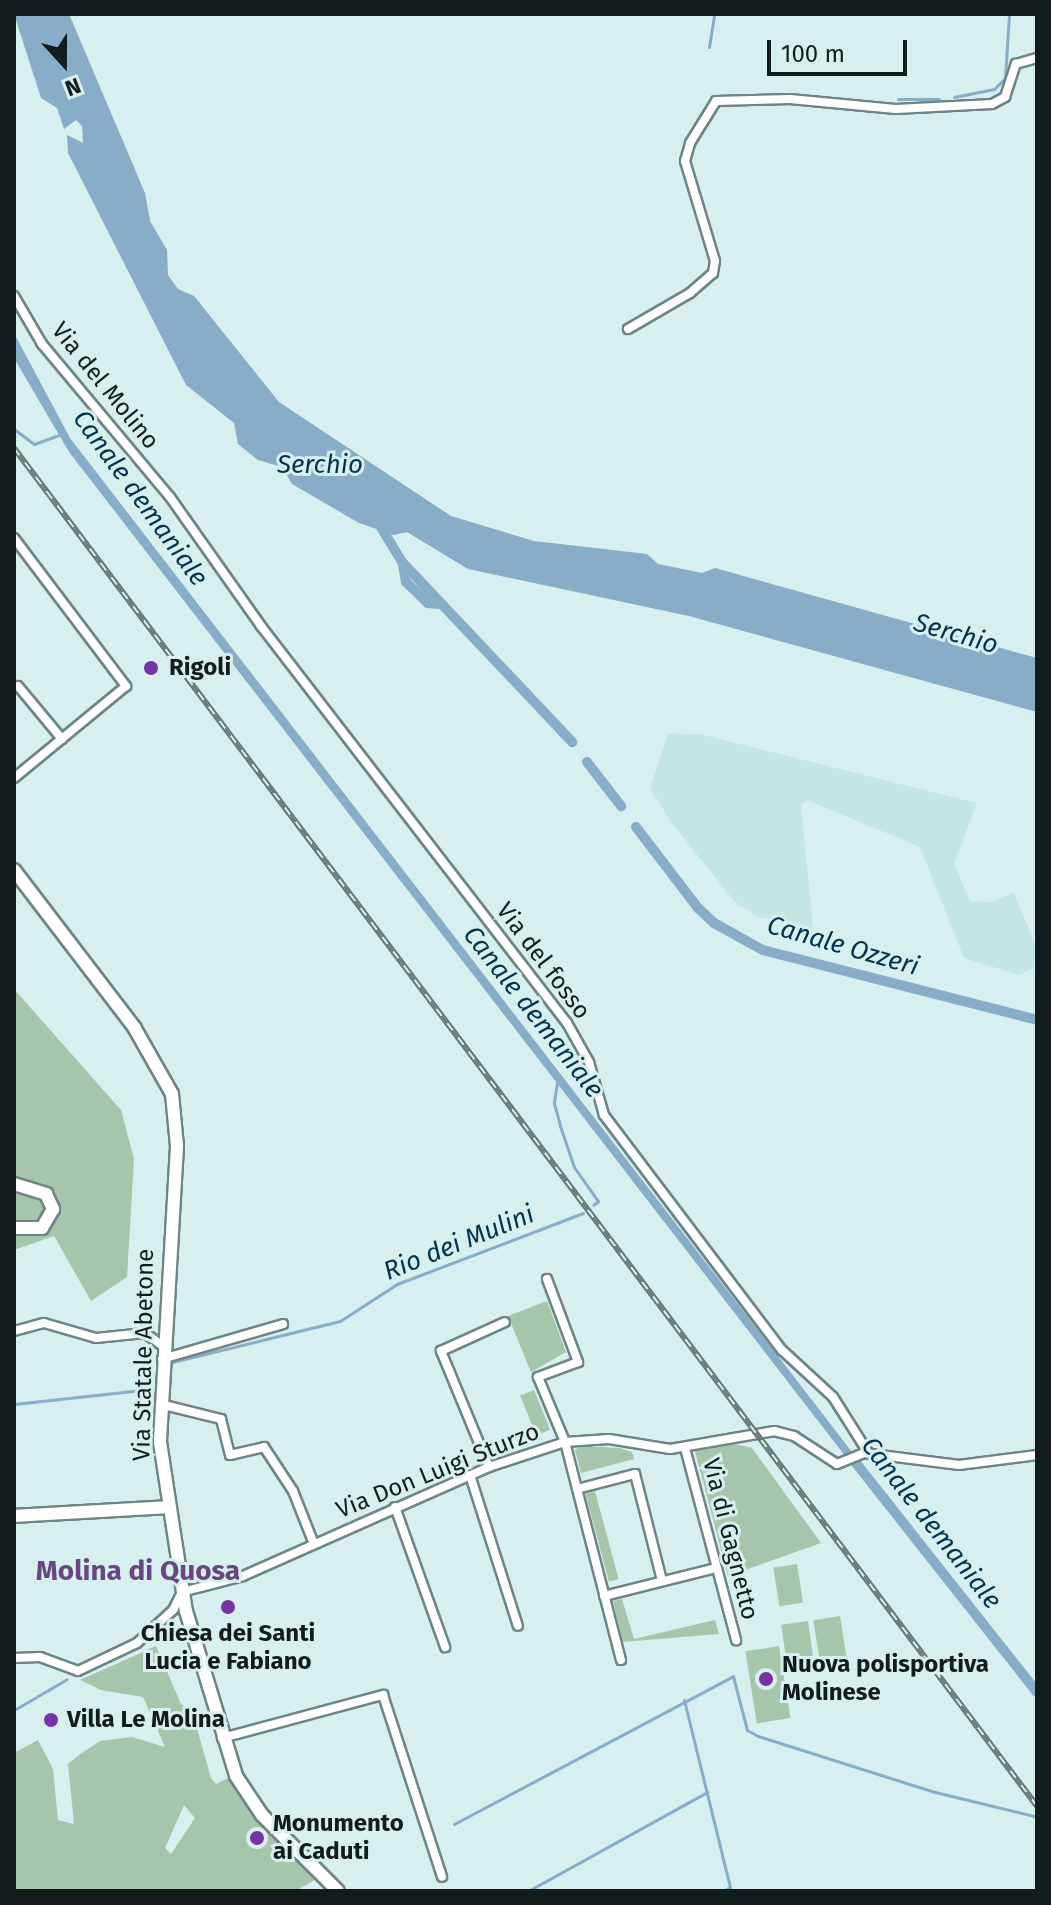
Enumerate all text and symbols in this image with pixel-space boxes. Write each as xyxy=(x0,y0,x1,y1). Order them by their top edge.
north arrow xyxy=(24,24,104,104)
scale bar xyxy=(771,24,911,74)
text: 100 m xyxy=(781,40,845,68)
text: N xyxy=(61,72,84,102)
street label: Via del Molino xyxy=(45,317,165,455)
water label: Canale demaniale xyxy=(66,404,214,592)
water label: Serchio xyxy=(277,449,363,481)
water label: Serchio xyxy=(910,607,1002,661)
place label: Rigoli xyxy=(169,654,231,682)
marker: Rigoli xyxy=(140,657,162,679)
street label: Via del fosso xyxy=(490,897,596,1025)
water label: Canale Ozzeri xyxy=(763,909,923,983)
water label: Canale demaniale xyxy=(456,920,610,1104)
water label: Rio dei Mulini xyxy=(379,1199,539,1287)
street label: Via Statale Abetone xyxy=(128,1249,160,1461)
street label: Via Don Luigi Sturzo xyxy=(332,1417,544,1525)
water label: Canale demaniale xyxy=(854,1431,1008,1615)
street label: Via di Gagnetto xyxy=(696,1455,764,1623)
district label: Molina di Quosa xyxy=(36,1554,240,1588)
marker: Chiesa dei Santi Lucia e Fabiano xyxy=(219,1598,237,1616)
place label: Chiesa dei Santi Lucia e Fabiano xyxy=(141,1620,315,1676)
place label: Nuova polisportiva Molinese xyxy=(782,1651,989,1707)
marker: Nuova polisportiva Molinese xyxy=(757,1670,775,1688)
place label: Villa Le Molina xyxy=(67,1706,225,1734)
marker: Villa Le Molina xyxy=(42,1711,60,1729)
place label: Monumento ai Caduti xyxy=(273,1810,404,1866)
marker: Monumento ai Caduti xyxy=(248,1829,266,1847)

